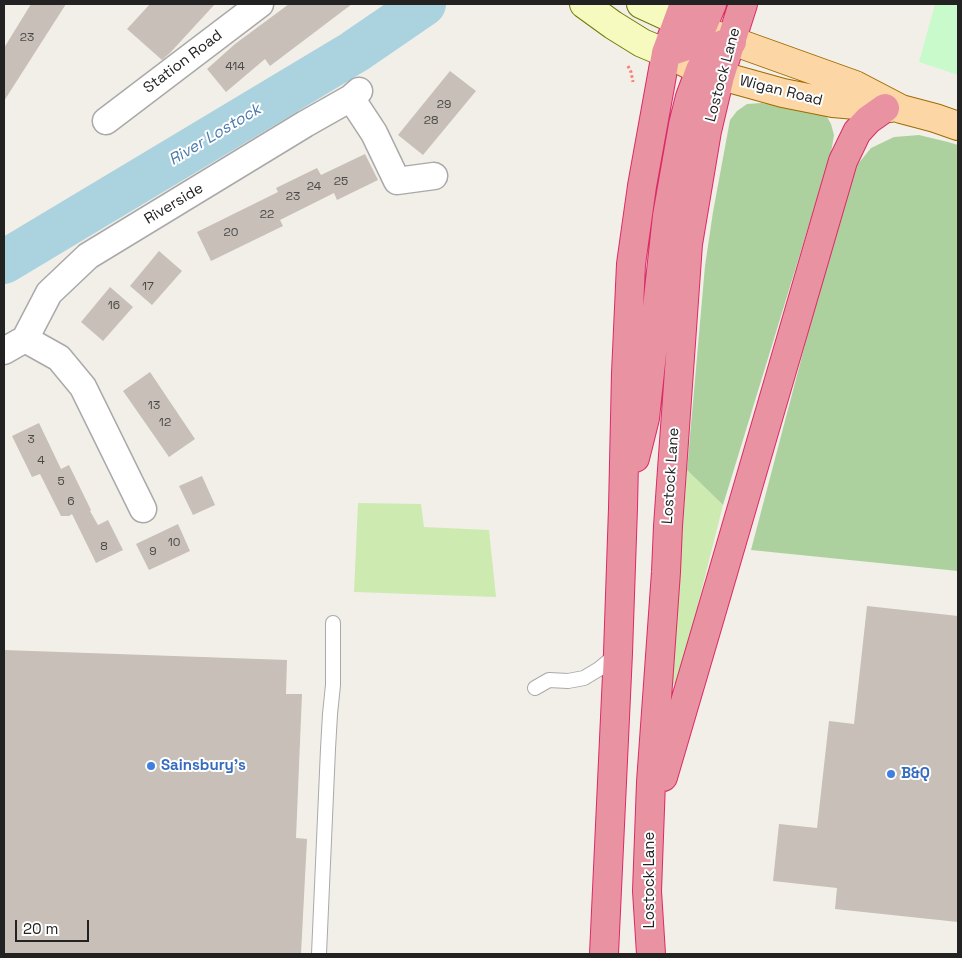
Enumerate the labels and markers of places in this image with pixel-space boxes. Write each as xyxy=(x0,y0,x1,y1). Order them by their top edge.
place label: Sainsbury's xyxy=(161,757,246,775)
marker: Sainsbury's xyxy=(145,760,157,772)
place label: B&Q xyxy=(901,765,930,783)
marker: B&Q xyxy=(885,768,897,780)

